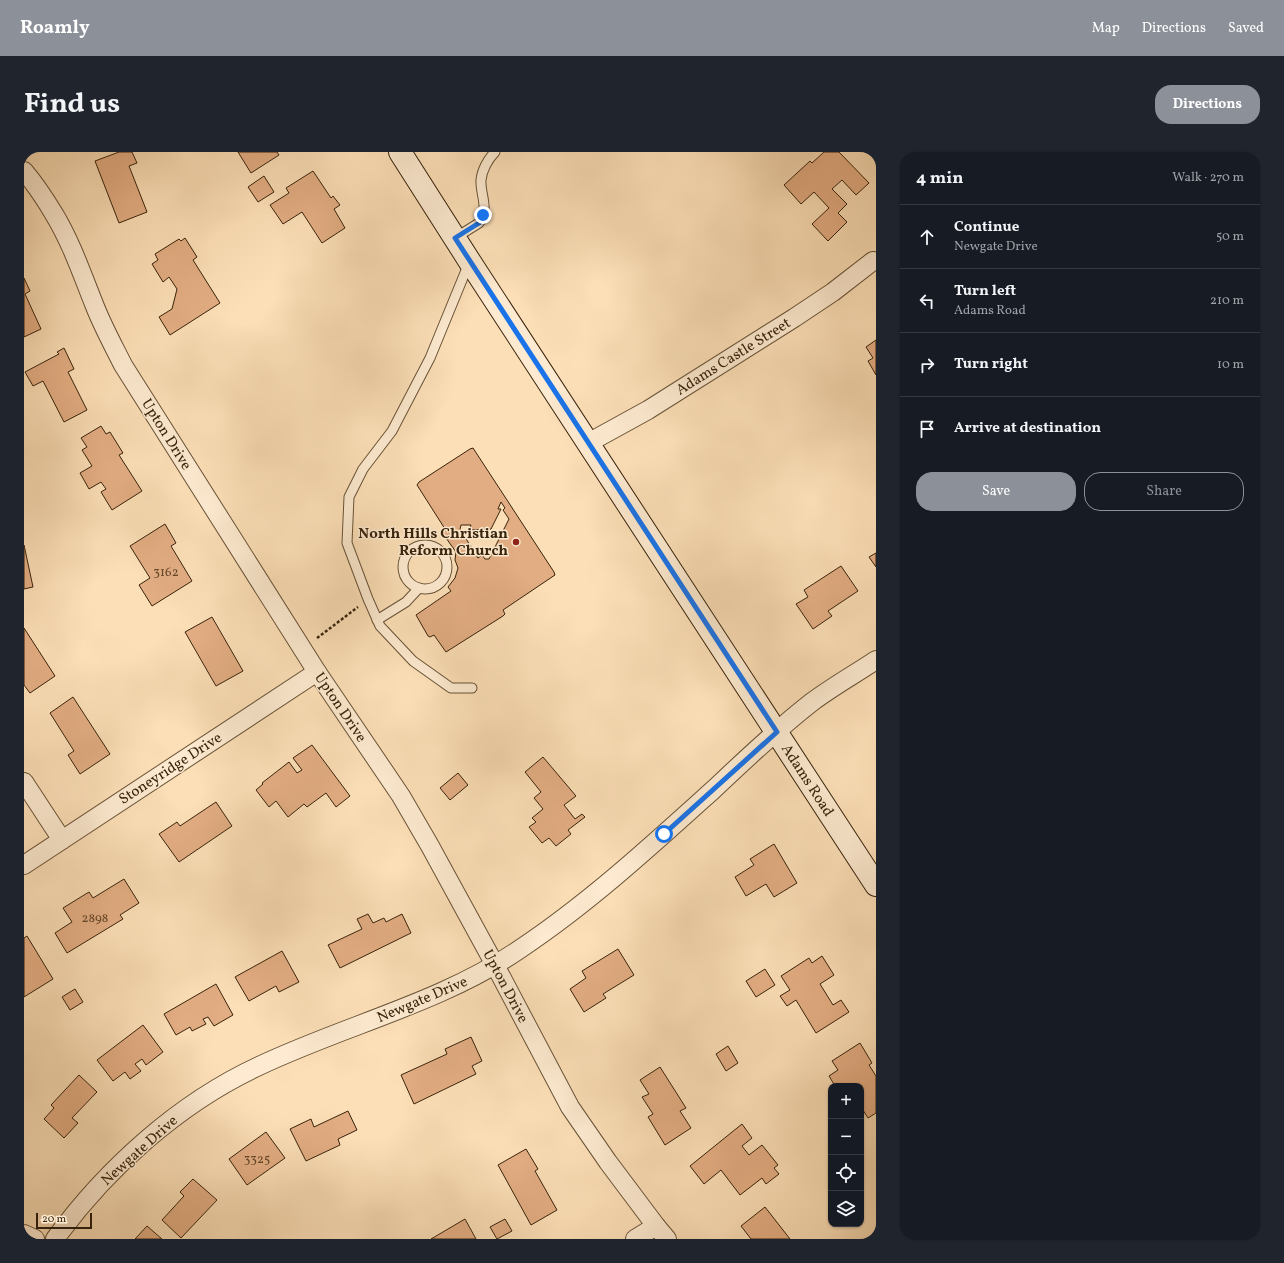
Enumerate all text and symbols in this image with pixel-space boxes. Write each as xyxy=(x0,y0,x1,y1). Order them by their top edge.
text: Roamly xyxy=(20,15,90,41)
text: Map xyxy=(1092,19,1120,38)
text: Directions xyxy=(1142,19,1206,38)
text: Saved xyxy=(1228,19,1264,38)
text: Find us xyxy=(24,85,120,124)
button: Directions xyxy=(1155,85,1260,124)
text: 4 min xyxy=(916,167,963,190)
text: Walk · 270 m xyxy=(1172,169,1244,187)
route end xyxy=(474,206,492,224)
text: Continue xyxy=(954,217,1019,238)
icon: ahead xyxy=(916,226,938,248)
text: 50 m xyxy=(1216,228,1244,246)
text: Newgate Drive xyxy=(954,238,1038,256)
text: Turn left xyxy=(954,281,1016,302)
icon: left xyxy=(916,290,938,312)
text: 210 m xyxy=(1210,292,1244,310)
text: Adams Road xyxy=(954,302,1026,320)
street label: Adams Castle Street xyxy=(672,313,795,401)
icon: right xyxy=(916,354,938,376)
text: Turn right xyxy=(954,354,1028,375)
text: 10 m xyxy=(1217,356,1244,374)
street label: Upton Drive xyxy=(136,395,196,474)
icon: arrive xyxy=(916,418,938,440)
text: Arrive at destination xyxy=(954,418,1101,439)
button: Save xyxy=(916,472,1076,511)
button: Share xyxy=(1084,472,1244,511)
place label: North Hills Christian Reform Church xyxy=(358,524,508,562)
marker: North Hills Christian Reform Church xyxy=(511,537,521,547)
house number: 3162 xyxy=(153,564,179,582)
street label: Upton Drive xyxy=(309,669,371,747)
street label: Stoneyridge Drive xyxy=(115,728,226,810)
street label: Adams Road xyxy=(775,740,838,821)
route start xyxy=(655,825,673,843)
house number: 2898 xyxy=(82,910,108,928)
street label: Upton Drive xyxy=(477,946,533,1027)
street label: Newgate Drive xyxy=(374,972,471,1029)
map controls xyxy=(828,1083,864,1227)
button: + xyxy=(828,1083,864,1119)
street label: Newgate Drive xyxy=(97,1111,183,1191)
button: − xyxy=(828,1119,864,1155)
house number: 3325 xyxy=(244,1151,270,1169)
button: locate xyxy=(828,1155,864,1191)
button: layers xyxy=(828,1191,864,1227)
scale bar xyxy=(36,1211,92,1230)
text: 20 m xyxy=(42,1212,66,1227)

